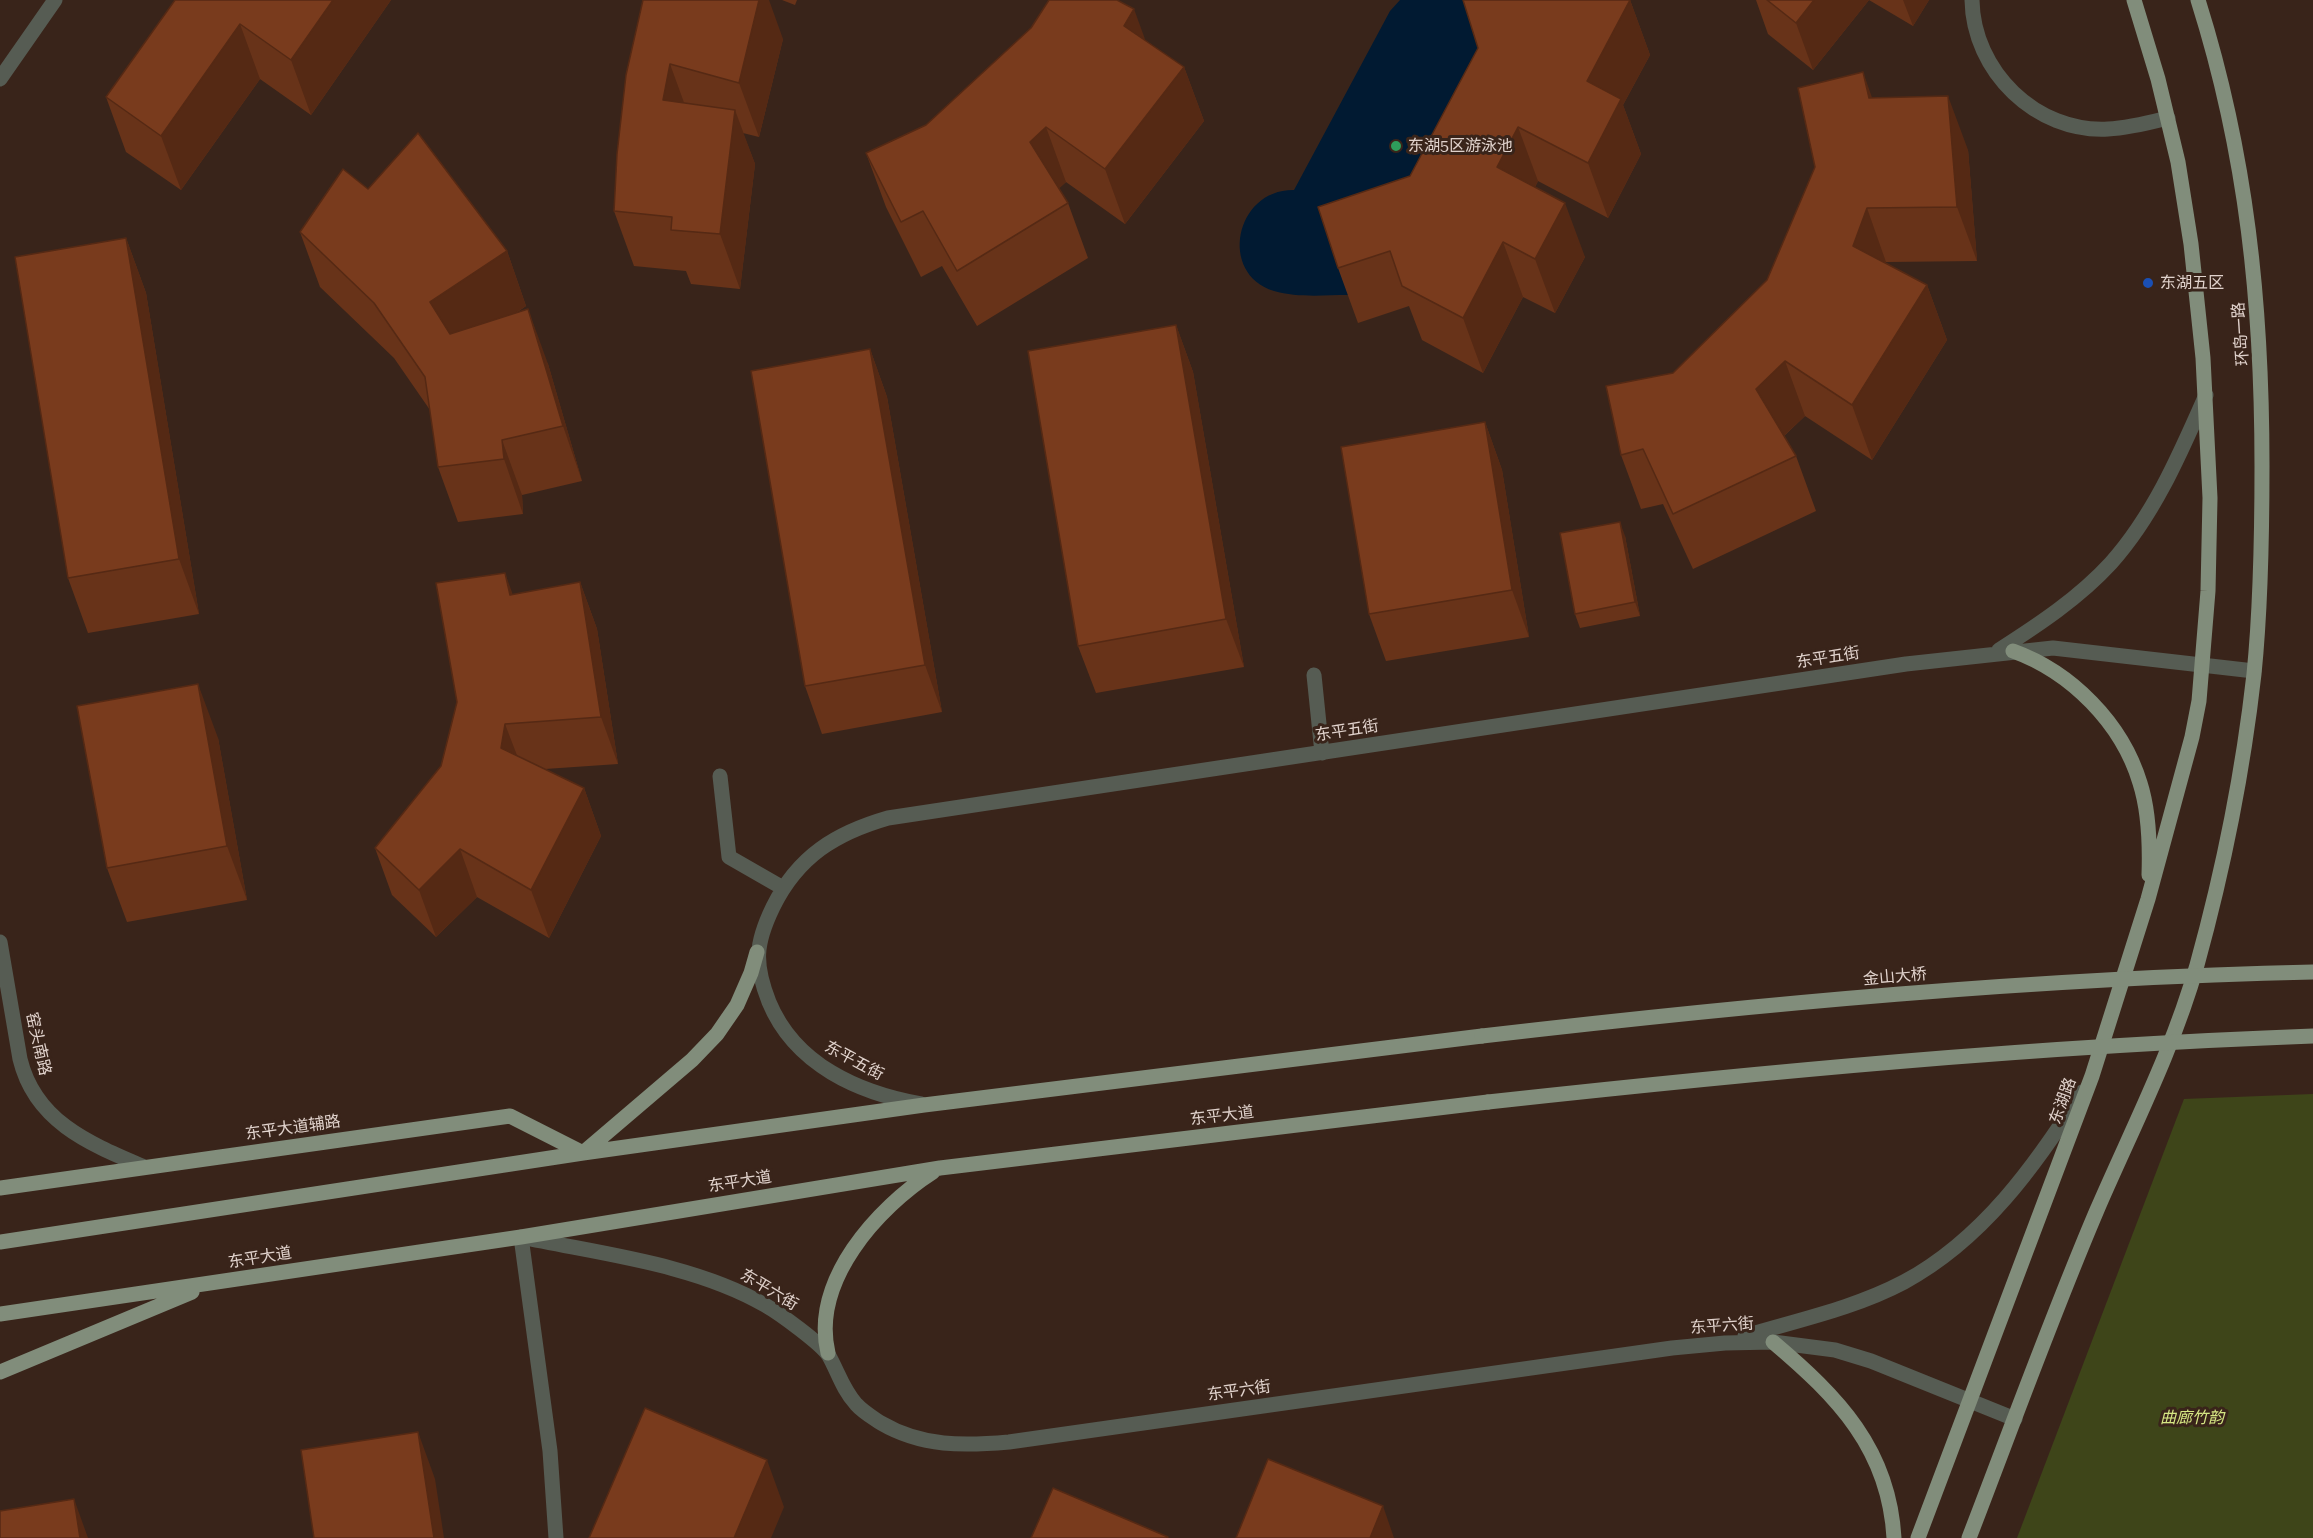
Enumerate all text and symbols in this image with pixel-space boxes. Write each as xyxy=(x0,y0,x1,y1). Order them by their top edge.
place label: 东湖5区游泳池 xyxy=(1408,136,1513,156)
marker: 东湖5区游泳池 xyxy=(1389,139,1403,153)
place label: 东湖五区 xyxy=(2160,273,2224,293)
marker: 东湖五区 xyxy=(2141,276,2155,290)
street label: 环岛一路 xyxy=(2229,301,2253,367)
street label: 东平五街 xyxy=(1795,644,1861,672)
street label: 东平五街 xyxy=(1314,717,1380,745)
street label: 金山大桥 xyxy=(1862,965,1928,989)
street label: 窑头南路 xyxy=(21,1011,55,1077)
street label: 东平五街 xyxy=(821,1038,887,1084)
street label: 东湖路 xyxy=(2046,1075,2080,1127)
street label: 东平大道 xyxy=(1189,1103,1255,1129)
street label: 东平大道辅路 xyxy=(244,1112,342,1144)
street label: 东平大道 xyxy=(707,1168,773,1196)
street label: 东平大道 xyxy=(227,1244,293,1272)
street label: 东平六街 xyxy=(737,1265,801,1315)
street label: 东平六街 xyxy=(1689,1314,1755,1338)
street label: 东平六街 xyxy=(1206,1377,1272,1405)
park label: 曲廊竹韵 xyxy=(2160,1408,2224,1428)

